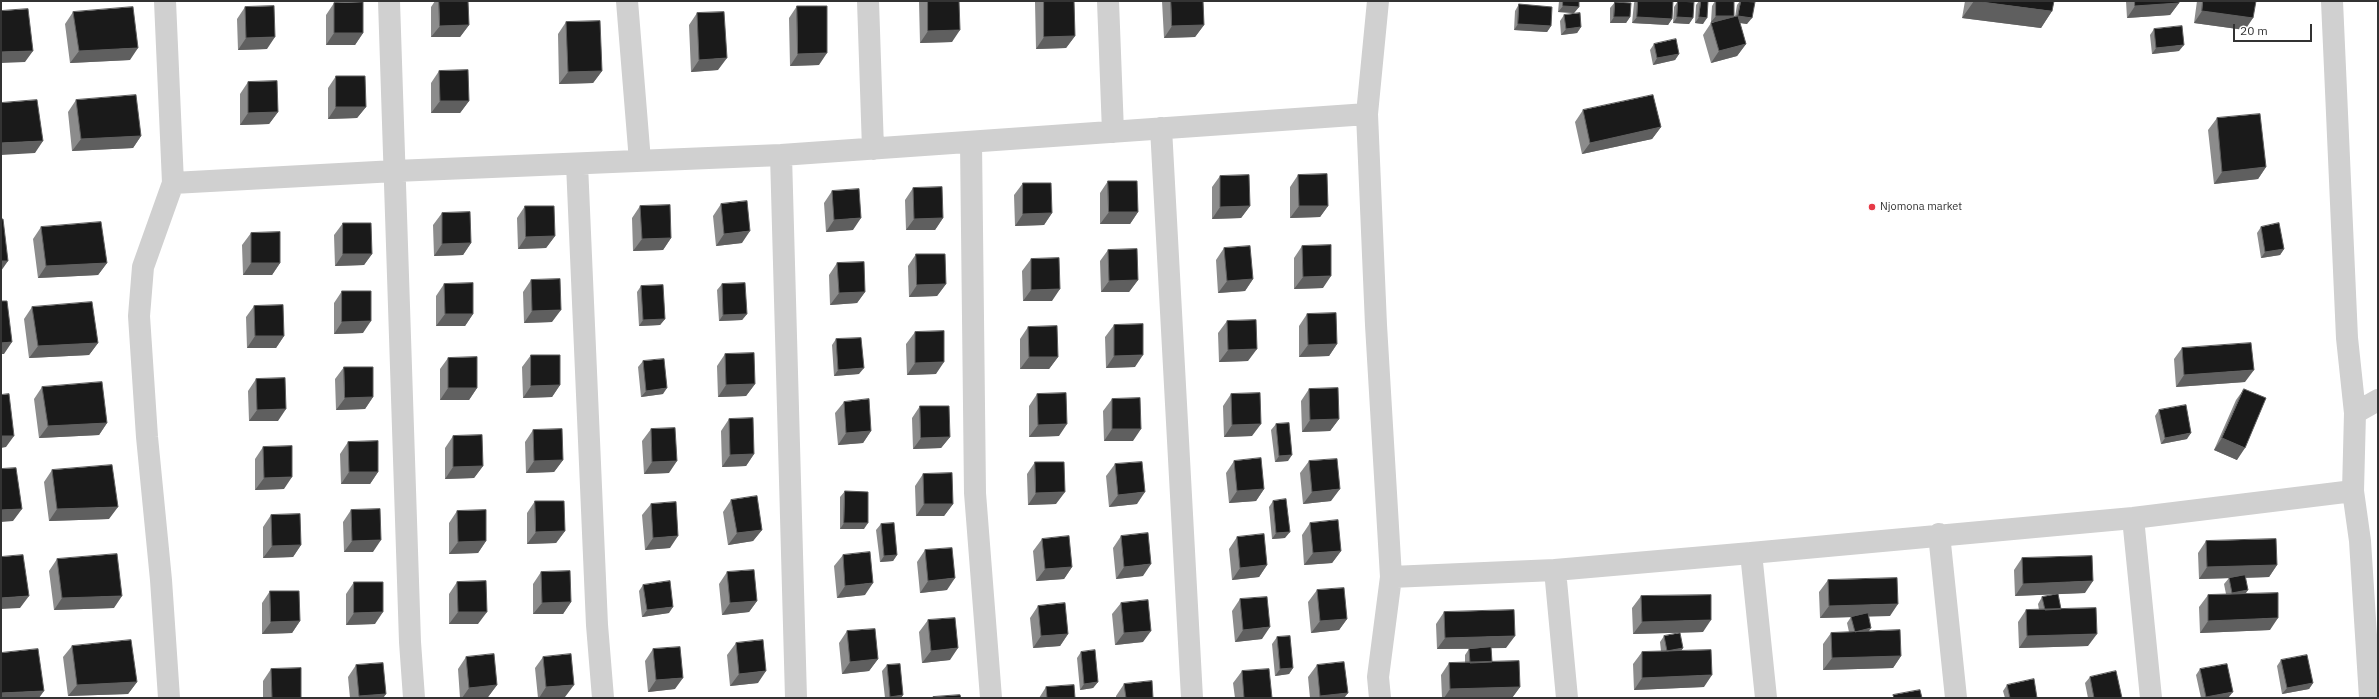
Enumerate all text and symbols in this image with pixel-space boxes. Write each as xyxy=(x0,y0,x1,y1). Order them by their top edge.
scale bar xyxy=(2235,16,2314,42)
text: 20 m xyxy=(2240,23,2268,38)
place label: Njomona market xyxy=(1880,200,1962,214)
marker: Njomona market xyxy=(1867,202,1877,212)

